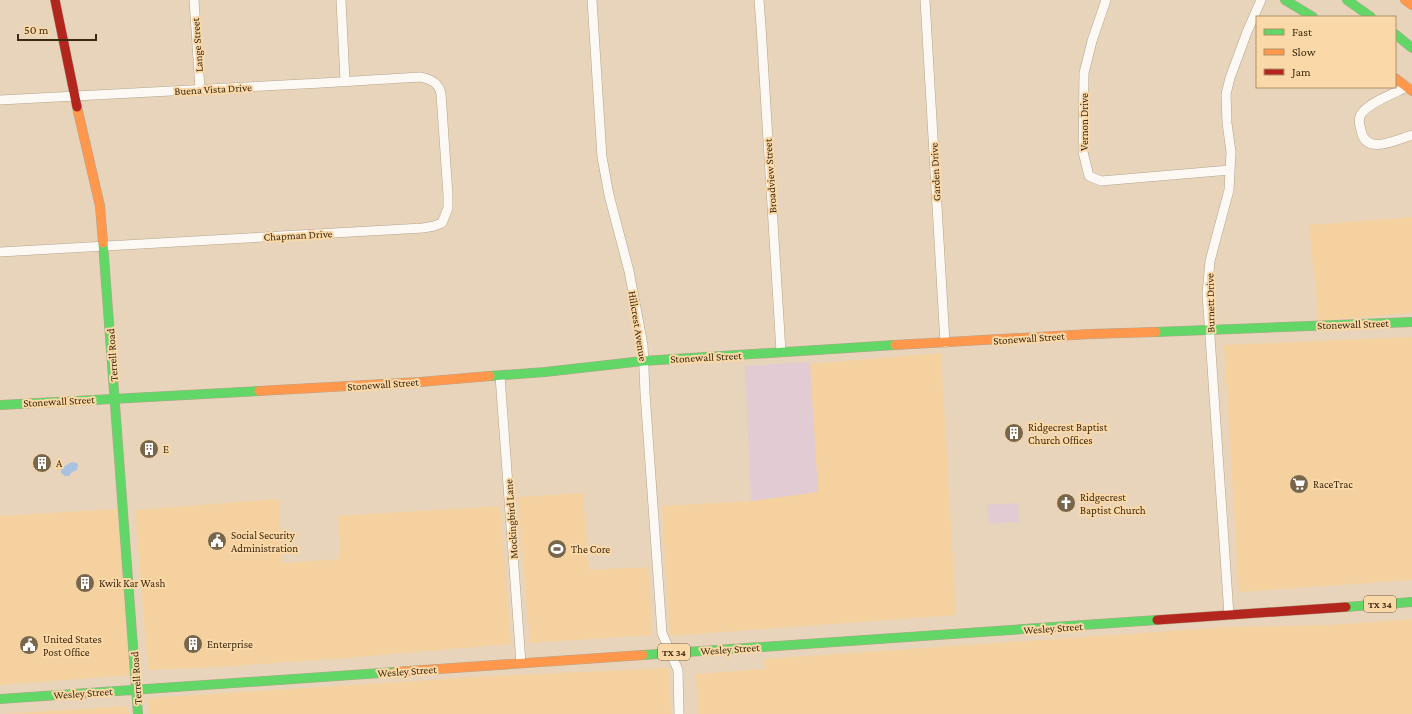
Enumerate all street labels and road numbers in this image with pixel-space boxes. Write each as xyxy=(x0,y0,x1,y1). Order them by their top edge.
street label: Lange Street xyxy=(189,17,206,73)
street label: Buena Vista Drive xyxy=(174,81,252,97)
street label: Vernon Drive xyxy=(1078,93,1090,151)
street label: Broadview Street xyxy=(761,138,779,214)
street label: Garden Drive xyxy=(927,142,943,201)
street label: Chapman Drive xyxy=(263,227,333,244)
street label: Burnett Drive xyxy=(1203,273,1217,333)
street label: Hillcrest Avenue xyxy=(626,290,650,362)
street label: Stonewall Street xyxy=(1317,317,1389,331)
street label: Terrell Road xyxy=(104,328,120,382)
street label: Stonewall Street xyxy=(993,329,1065,346)
street label: Stonewall Street xyxy=(670,349,742,365)
street label: Stonewall Street xyxy=(347,375,419,392)
street label: Stonewall Street xyxy=(23,393,95,409)
street label: Mockingbird Lane xyxy=(502,479,521,559)
road number: TX 34 xyxy=(1364,596,1396,612)
street label: Wesley Street xyxy=(1023,620,1083,637)
street label: Wesley Street xyxy=(700,641,760,658)
road number: TX 34 xyxy=(658,644,690,660)
street label: Terrell Road xyxy=(128,651,144,705)
street label: Wesley Street xyxy=(377,663,437,680)
street label: Wesley Street xyxy=(53,685,113,702)

